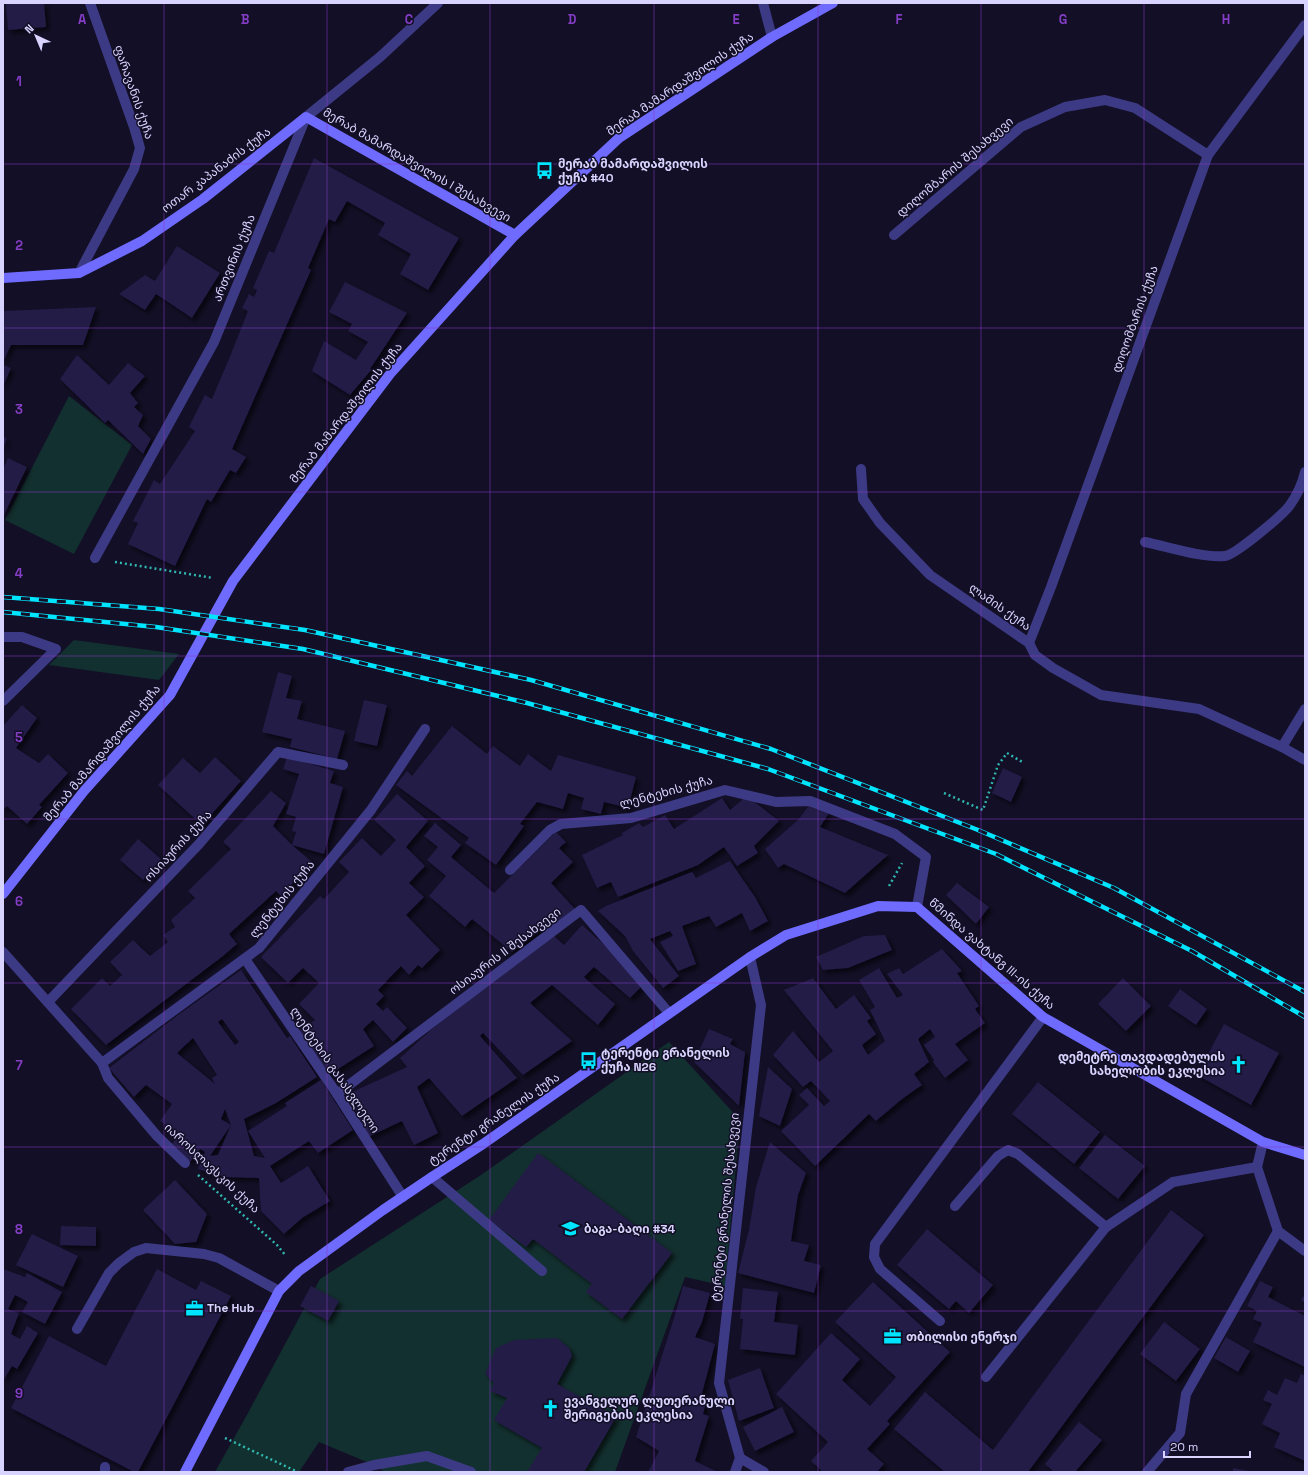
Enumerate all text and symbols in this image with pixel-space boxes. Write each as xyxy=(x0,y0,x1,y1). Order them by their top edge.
text: A xyxy=(78,11,87,28)
text: B xyxy=(241,11,250,28)
text: C xyxy=(405,11,413,28)
text: D xyxy=(568,11,577,28)
text: E xyxy=(732,11,740,28)
text: F xyxy=(896,11,903,28)
text: G xyxy=(1059,11,1067,28)
text: H xyxy=(1222,11,1230,28)
north arrow xyxy=(16,16,56,56)
text: N xyxy=(22,21,37,36)
street label: მერაბ მამარდაშვილის ქუჩა xyxy=(603,29,757,139)
street label: ფარავანის ქუჩა xyxy=(110,43,158,141)
text: 1 xyxy=(16,73,22,90)
street label: მერაბ მამარდაშვილის I შესახვევი xyxy=(320,104,514,226)
street label: დიღომბარის შესახვევი xyxy=(893,113,1017,221)
street label: ოთარ კაპანაძის ქუჩა xyxy=(158,124,274,216)
place label: მერაბ მამარდაშვილის ქუჩა #40 xyxy=(558,156,708,186)
bus stop icon: მერაბ მამარდაშვილის ქუჩა #40 xyxy=(535,161,555,181)
street label: ართვინის ქუჩა xyxy=(209,212,259,304)
text: 2 xyxy=(15,237,23,254)
street label: დიღომბარის ქუჩა xyxy=(1108,263,1162,375)
street label: მერაბ მამარდაშვილის ქუჩა xyxy=(286,339,406,487)
text: 3 xyxy=(15,401,23,418)
text: 4 xyxy=(15,565,23,582)
street label: ლამის ქუჩა xyxy=(966,580,1034,634)
street label: მერაბ მამარდაშვილის ქუჩა xyxy=(40,681,164,825)
text: 5 xyxy=(15,729,23,746)
street label: ლენტეხის ქუჩა xyxy=(618,772,714,812)
street label: ოსიაურის ქუჩა xyxy=(141,807,215,885)
street label: ლენტეხის ქუჩა xyxy=(246,857,318,941)
text: 6 xyxy=(15,893,23,910)
street label: წმინდა ვახტანგ III-ის ქუჩა xyxy=(926,895,1058,1013)
street label: ოსიაურის II შესახვევი xyxy=(446,904,564,998)
street label: ლენტეხის გასასვლელი xyxy=(287,1004,383,1136)
place label: ტერენტი გრანელის ქუჩა N26 xyxy=(601,1045,730,1075)
place label: დემეტრე თავდადებულის სახელობის ეკლესია xyxy=(1058,1049,1225,1079)
bus stop icon: ტერენტი გრანელის ქუჩა N26 xyxy=(578,1050,598,1070)
church icon: დემეტრე თავდადებულის სახელობის ეკლესია xyxy=(1228,1054,1248,1074)
text: 7 xyxy=(15,1057,23,1074)
street label: ტერენტი გრანელის ქუჩა xyxy=(425,1069,563,1169)
street label: ტერენტი გრანელის შესახვევი xyxy=(707,1112,743,1302)
street label: იაროსლავსკის ქუჩა xyxy=(161,1119,263,1217)
school or university icon: ბაგა-ბაღი #34 xyxy=(561,1219,581,1239)
text: 8 xyxy=(15,1221,23,1238)
place label: ბაგა-ბაღი #34 xyxy=(584,1221,676,1237)
office icon: The Hub xyxy=(184,1298,204,1318)
place label: The Hub xyxy=(207,1300,255,1316)
office icon: თბილისი ენერჯი xyxy=(883,1327,903,1347)
place label: თბილისი ენერჯი xyxy=(906,1329,1017,1345)
text: 9 xyxy=(15,1385,23,1402)
place label: ევანგელურ ლუთერანული შერიგების ეკლესია xyxy=(564,1393,735,1423)
church icon: ევანგელურ ლუთერანული შერიგების ეკლესია xyxy=(541,1398,561,1418)
scale bar xyxy=(1164,1433,1250,1459)
text: 20 m xyxy=(1170,1439,1198,1455)

